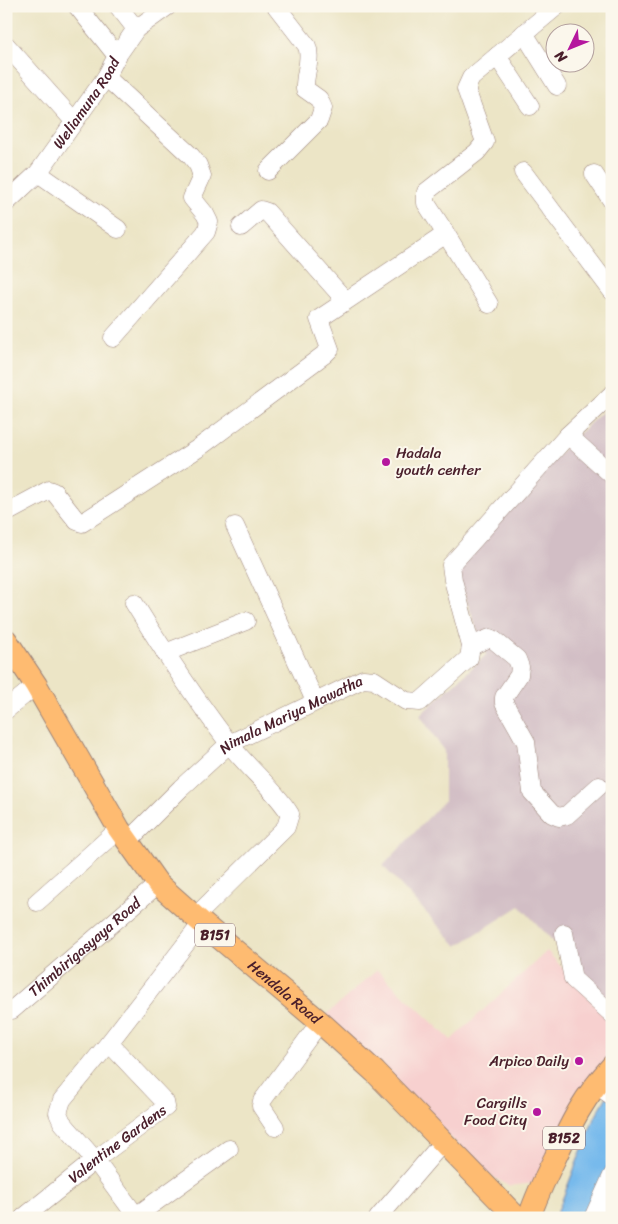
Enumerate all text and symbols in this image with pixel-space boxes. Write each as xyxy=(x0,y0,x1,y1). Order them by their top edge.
north arrow xyxy=(546,22,596,72)
text: N xyxy=(548,44,574,69)
street label: Weliamuna Road xyxy=(46,52,128,154)
place label: Hadala youth center xyxy=(396,440,481,483)
marker: Hadala youth center xyxy=(380,456,392,468)
street label: Nimala Mariya Mawatha xyxy=(213,668,368,761)
street label: Thimbirigasyaya Road xyxy=(22,890,148,1004)
road number: B151 xyxy=(195,924,235,946)
street label: Hendala Road xyxy=(242,953,328,1032)
place label: Arpico Daily xyxy=(488,1048,569,1074)
marker: Arpico Daily xyxy=(573,1055,585,1067)
place label: Cargills Food City xyxy=(464,1090,527,1133)
street label: Valentine Gardens xyxy=(62,1098,172,1190)
marker: Cargills Food City xyxy=(531,1106,543,1118)
road number: B152 xyxy=(543,1126,585,1150)

